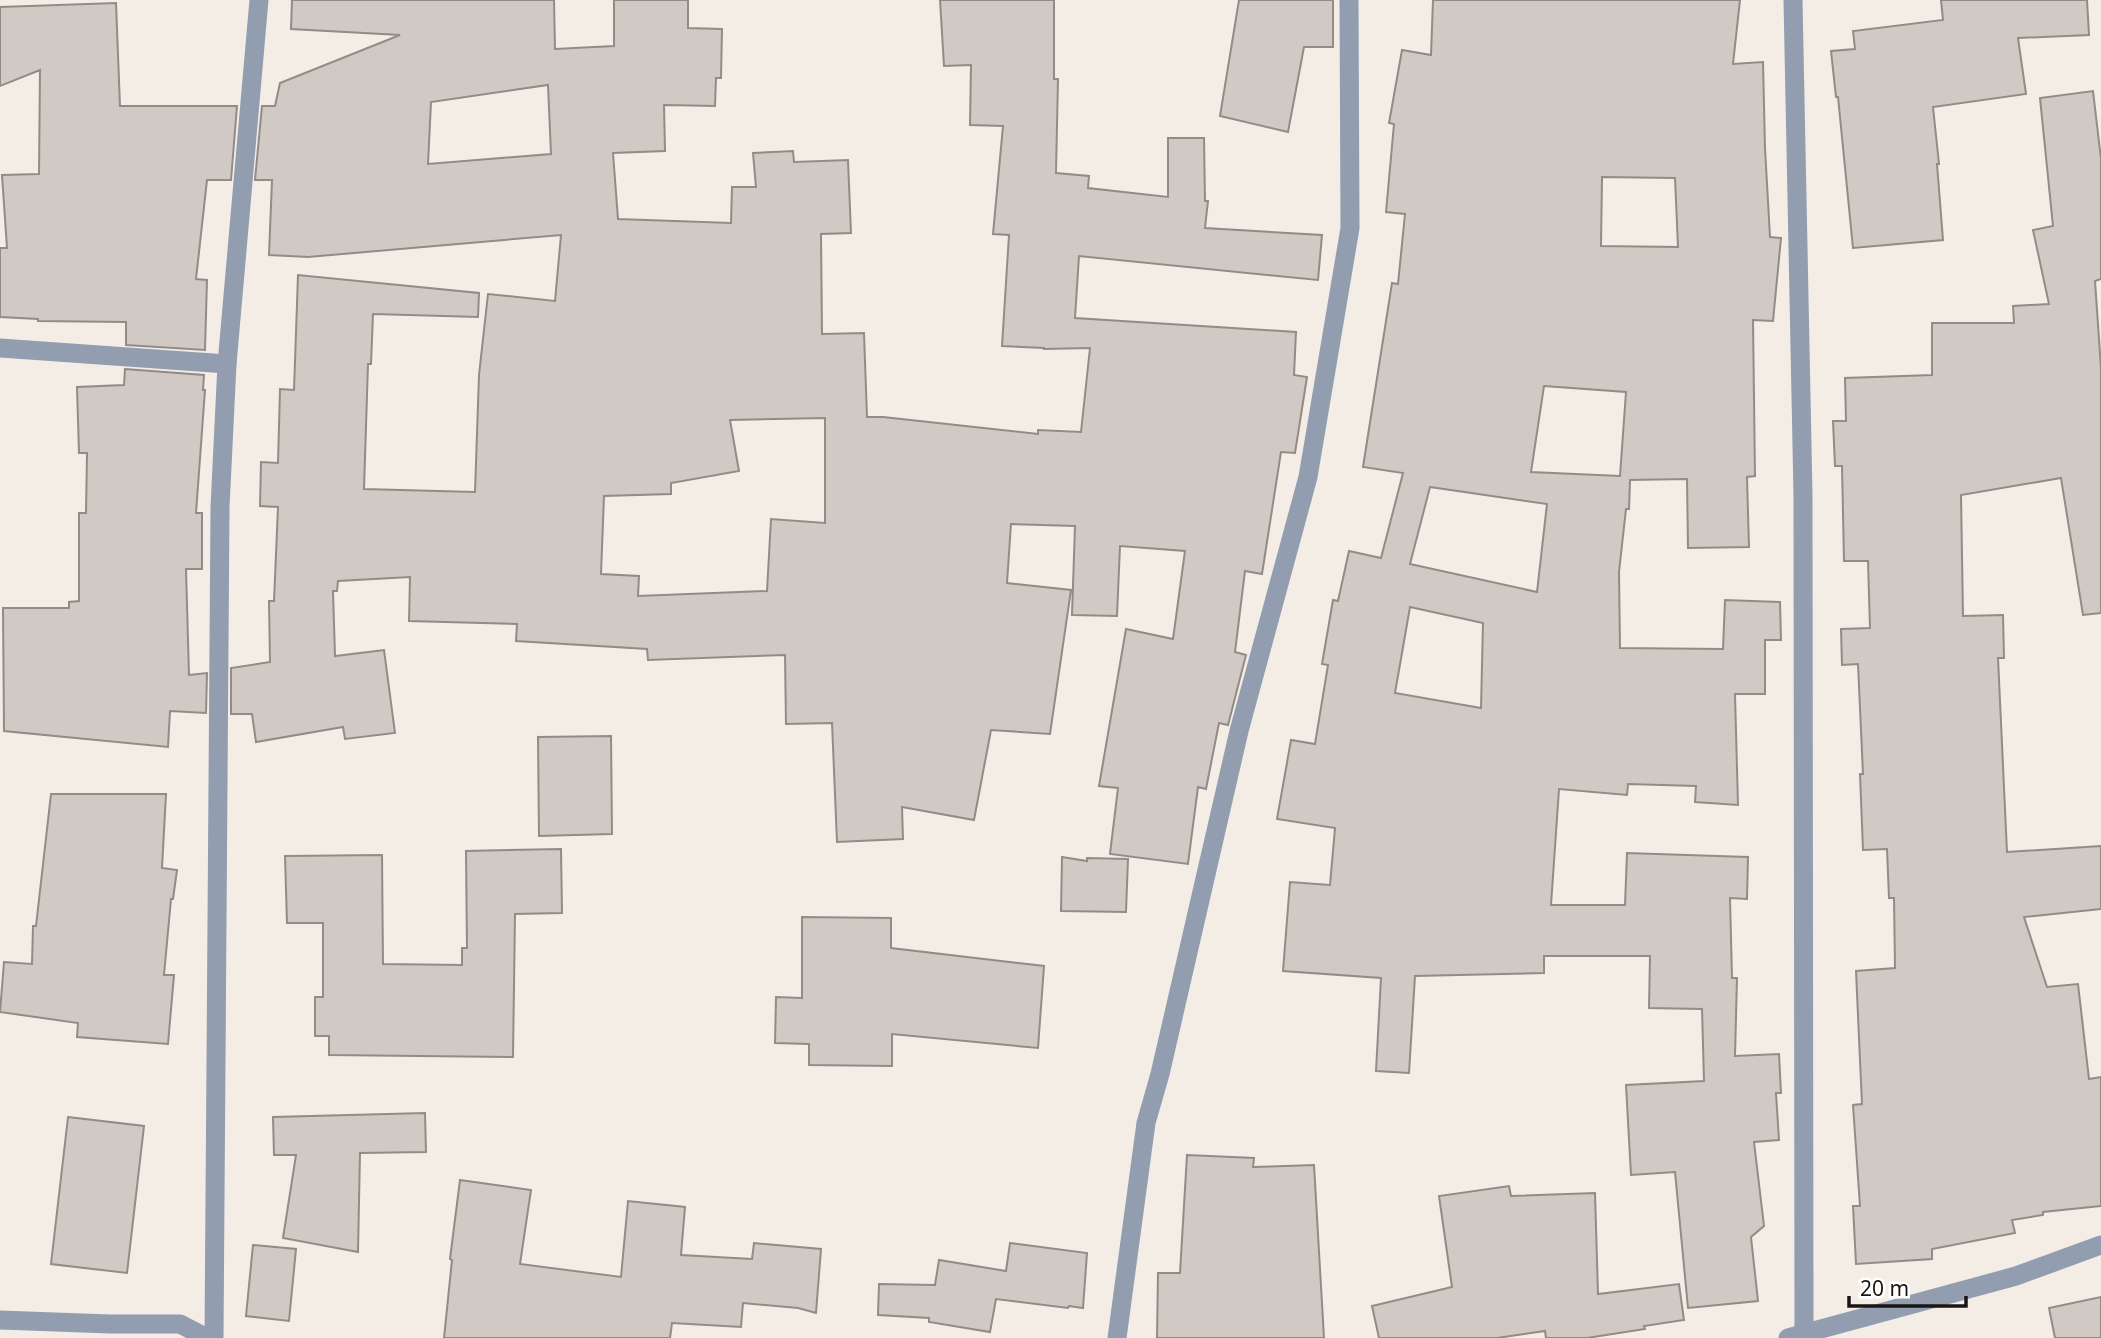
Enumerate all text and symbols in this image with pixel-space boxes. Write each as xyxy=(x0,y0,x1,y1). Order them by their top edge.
scale bar xyxy=(1849,1264,1966,1308)
text: 20 m xyxy=(1860,1274,1909,1302)

